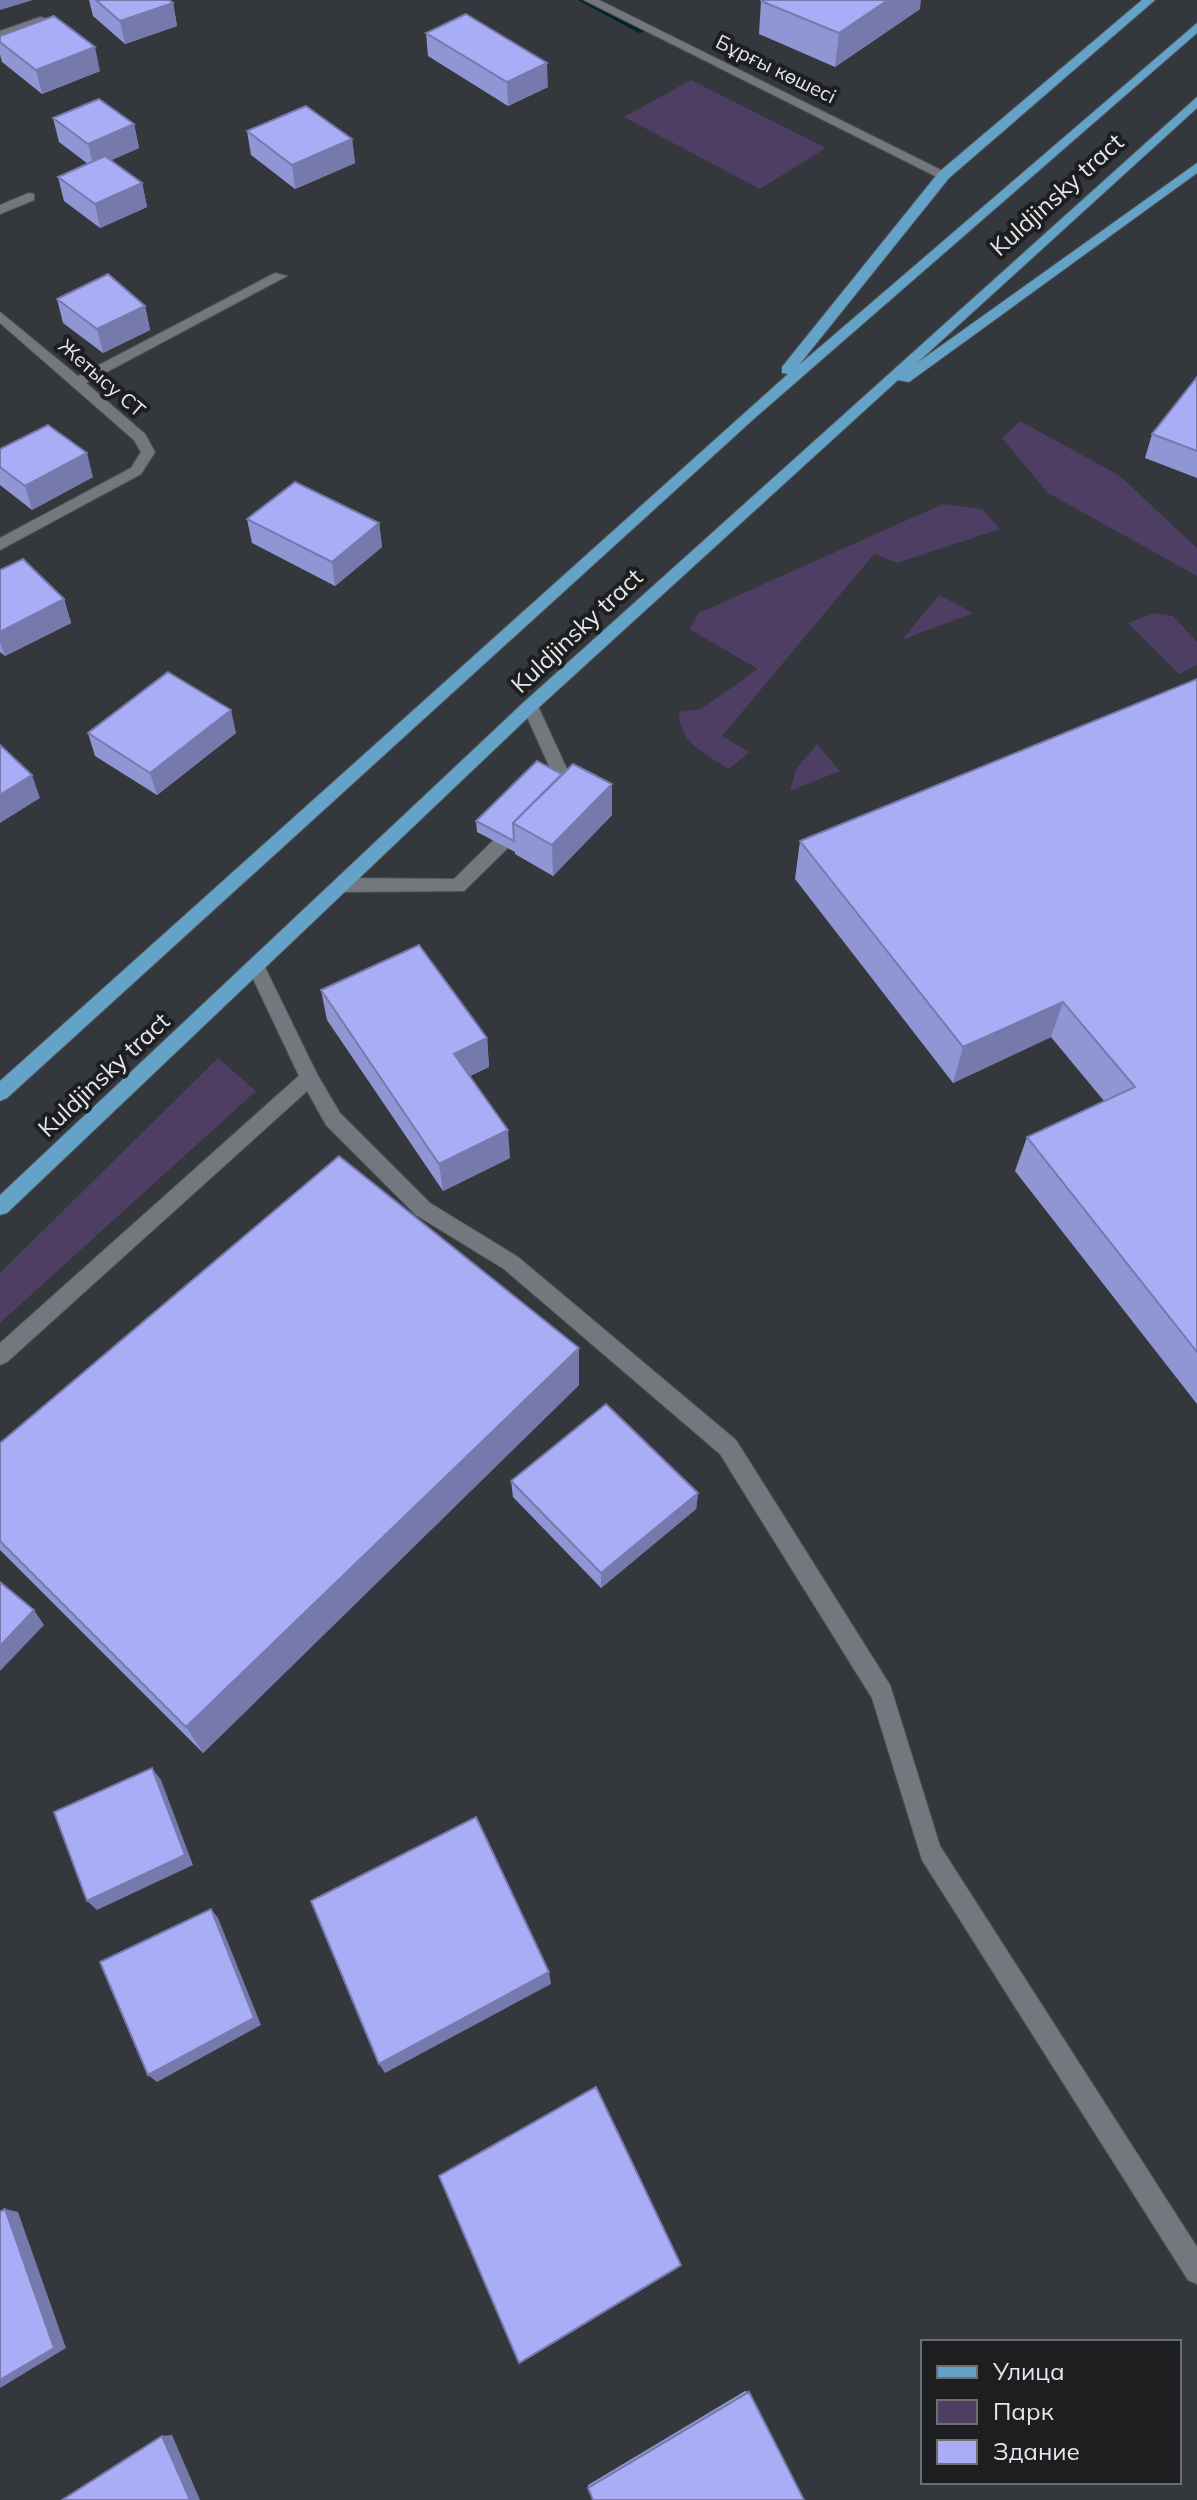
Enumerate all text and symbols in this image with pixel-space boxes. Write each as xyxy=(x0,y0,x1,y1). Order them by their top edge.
street label: Бұрғы көшесі xyxy=(712,29,840,108)
street label: Kuldjinsky tract xyxy=(984,127,1129,262)
street label: Жетысу СТ xyxy=(54,333,151,422)
street label: Kuldjinsky tract xyxy=(504,562,648,699)
street label: Kuldjinsky tract xyxy=(31,1006,175,1143)
legend xyxy=(921,2340,1181,2484)
text: Улица xyxy=(992,2356,1065,2386)
text: Парк xyxy=(993,2396,1054,2426)
text: Здание xyxy=(993,2436,1080,2466)

